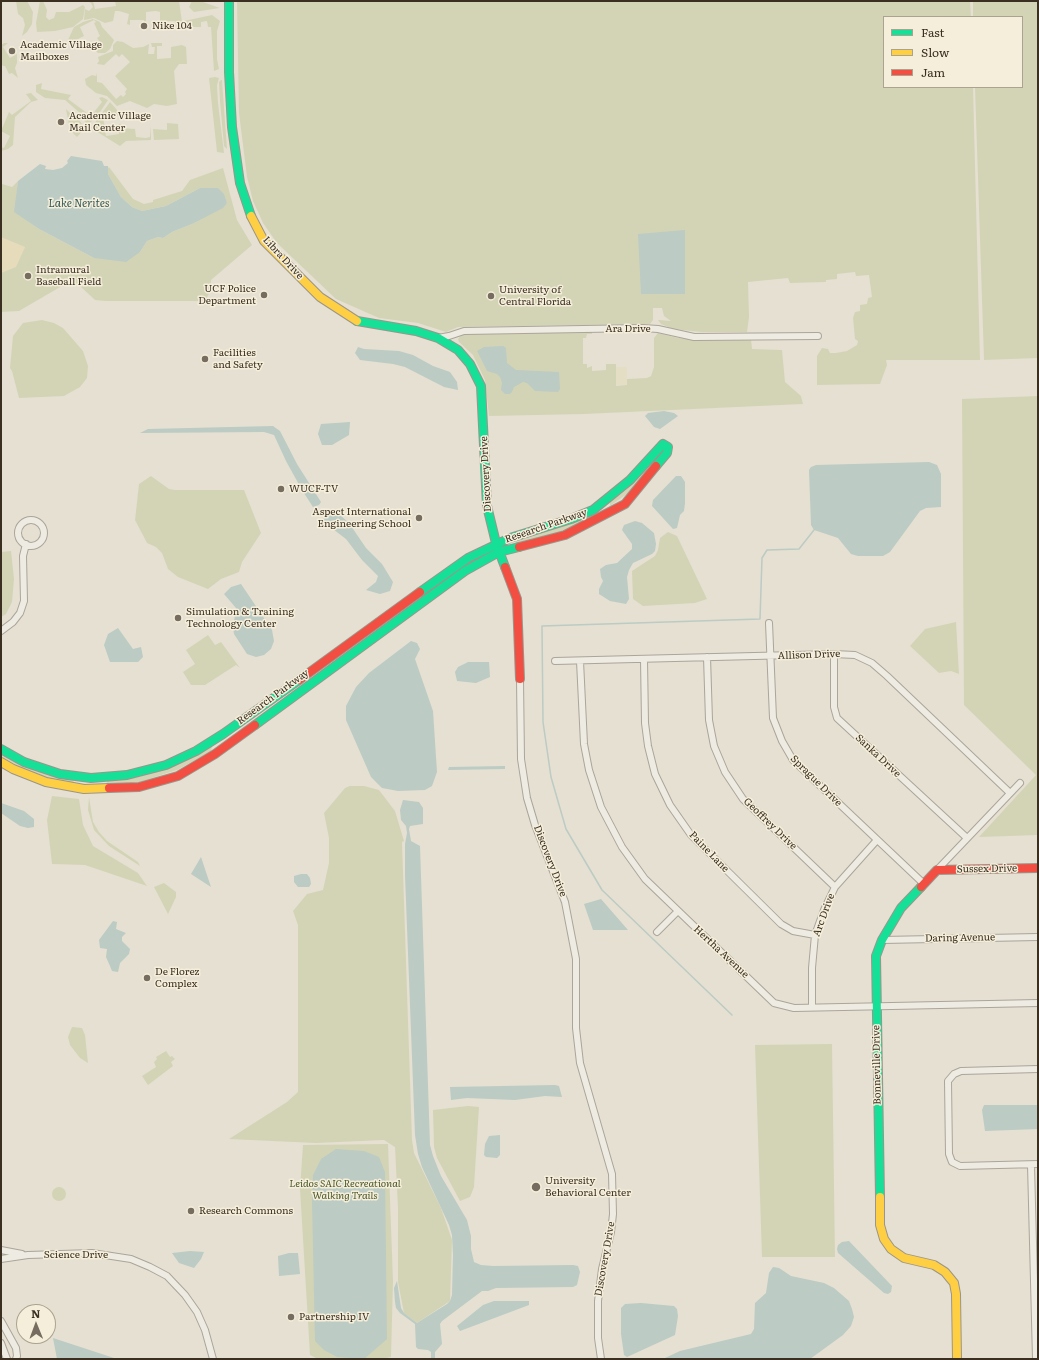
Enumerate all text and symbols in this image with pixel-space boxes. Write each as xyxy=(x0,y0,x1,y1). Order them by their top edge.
legend xyxy=(883,16,1023,88)
place label: Nike 104 xyxy=(152,20,192,32)
marker: Nike 104 xyxy=(139,21,149,31)
text: Fast xyxy=(921,23,944,41)
place label: Academic Village Mailboxes xyxy=(20,39,102,62)
text: Slow xyxy=(921,43,949,61)
marker: Academic Village Mailboxes xyxy=(7,46,17,56)
text: Jam xyxy=(921,63,945,81)
place label: Academic Village Mail Center xyxy=(69,110,151,134)
marker: Academic Village Mail Center xyxy=(56,117,66,127)
water label: Lake Nerites xyxy=(48,197,110,211)
street label: Libra Drive xyxy=(260,234,306,282)
place label: Intramural Baseball Field xyxy=(36,264,101,288)
marker: Intramural Baseball Field xyxy=(23,271,33,281)
place label: UCF Police Department xyxy=(198,283,256,306)
place label: University of Central Florida xyxy=(499,284,571,308)
marker: UCF Police Department xyxy=(259,290,269,300)
marker: University of Central Florida xyxy=(486,291,496,301)
street label: Ara Drive xyxy=(605,323,651,335)
place label: Facilities and Safety xyxy=(213,347,263,370)
marker: Facilities and Safety xyxy=(200,354,210,364)
street label: Discovery Drive xyxy=(478,436,494,512)
place label: WUCF-TV xyxy=(289,483,338,495)
marker: WUCF-TV xyxy=(276,484,286,494)
place label: Aspect International Engineering School xyxy=(312,506,411,530)
street label: Research Parkway xyxy=(503,506,589,546)
marker: Aspect International Engineering School xyxy=(414,513,424,523)
place label: Simulation & Training Technology Center xyxy=(186,606,294,630)
marker: Simulation & Training Technology Center xyxy=(173,613,183,623)
street label: Allison Drive xyxy=(778,648,840,662)
street label: Research Parkway xyxy=(235,667,311,727)
street label: Sanka Drive xyxy=(853,732,903,780)
street label: Sprague Drive xyxy=(788,753,844,809)
street label: Geoffrey Drive xyxy=(741,796,799,852)
street label: Discovery Drive xyxy=(531,824,569,898)
street label: Paine Lane xyxy=(687,829,731,875)
street label: Sussex Drive xyxy=(957,862,1017,876)
street label: Arc Drive xyxy=(811,892,837,938)
street label: Hertha Avenue xyxy=(691,923,751,981)
street label: Daring Avenue xyxy=(925,931,995,945)
place label: De Florez Complex xyxy=(155,966,199,990)
marker: De Florez Complex xyxy=(142,973,152,983)
street label: Bonneville Drive xyxy=(870,1025,884,1105)
place label: University Behavioral Center xyxy=(545,1175,631,1198)
park label: Leidos SAIC Recreational Walking Trails xyxy=(289,1178,401,1202)
marker: University Behavioral Center xyxy=(530,1181,542,1193)
place label: Research Commons xyxy=(199,1205,293,1217)
marker: Research Commons xyxy=(186,1206,196,1216)
street label: Discovery Drive xyxy=(593,1221,617,1297)
street label: Science Drive xyxy=(44,1249,108,1261)
north arrow xyxy=(16,1304,56,1344)
text: N xyxy=(31,1305,41,1321)
place label: Partnership IV xyxy=(299,1311,369,1323)
marker: Partnership IV xyxy=(286,1312,296,1322)

